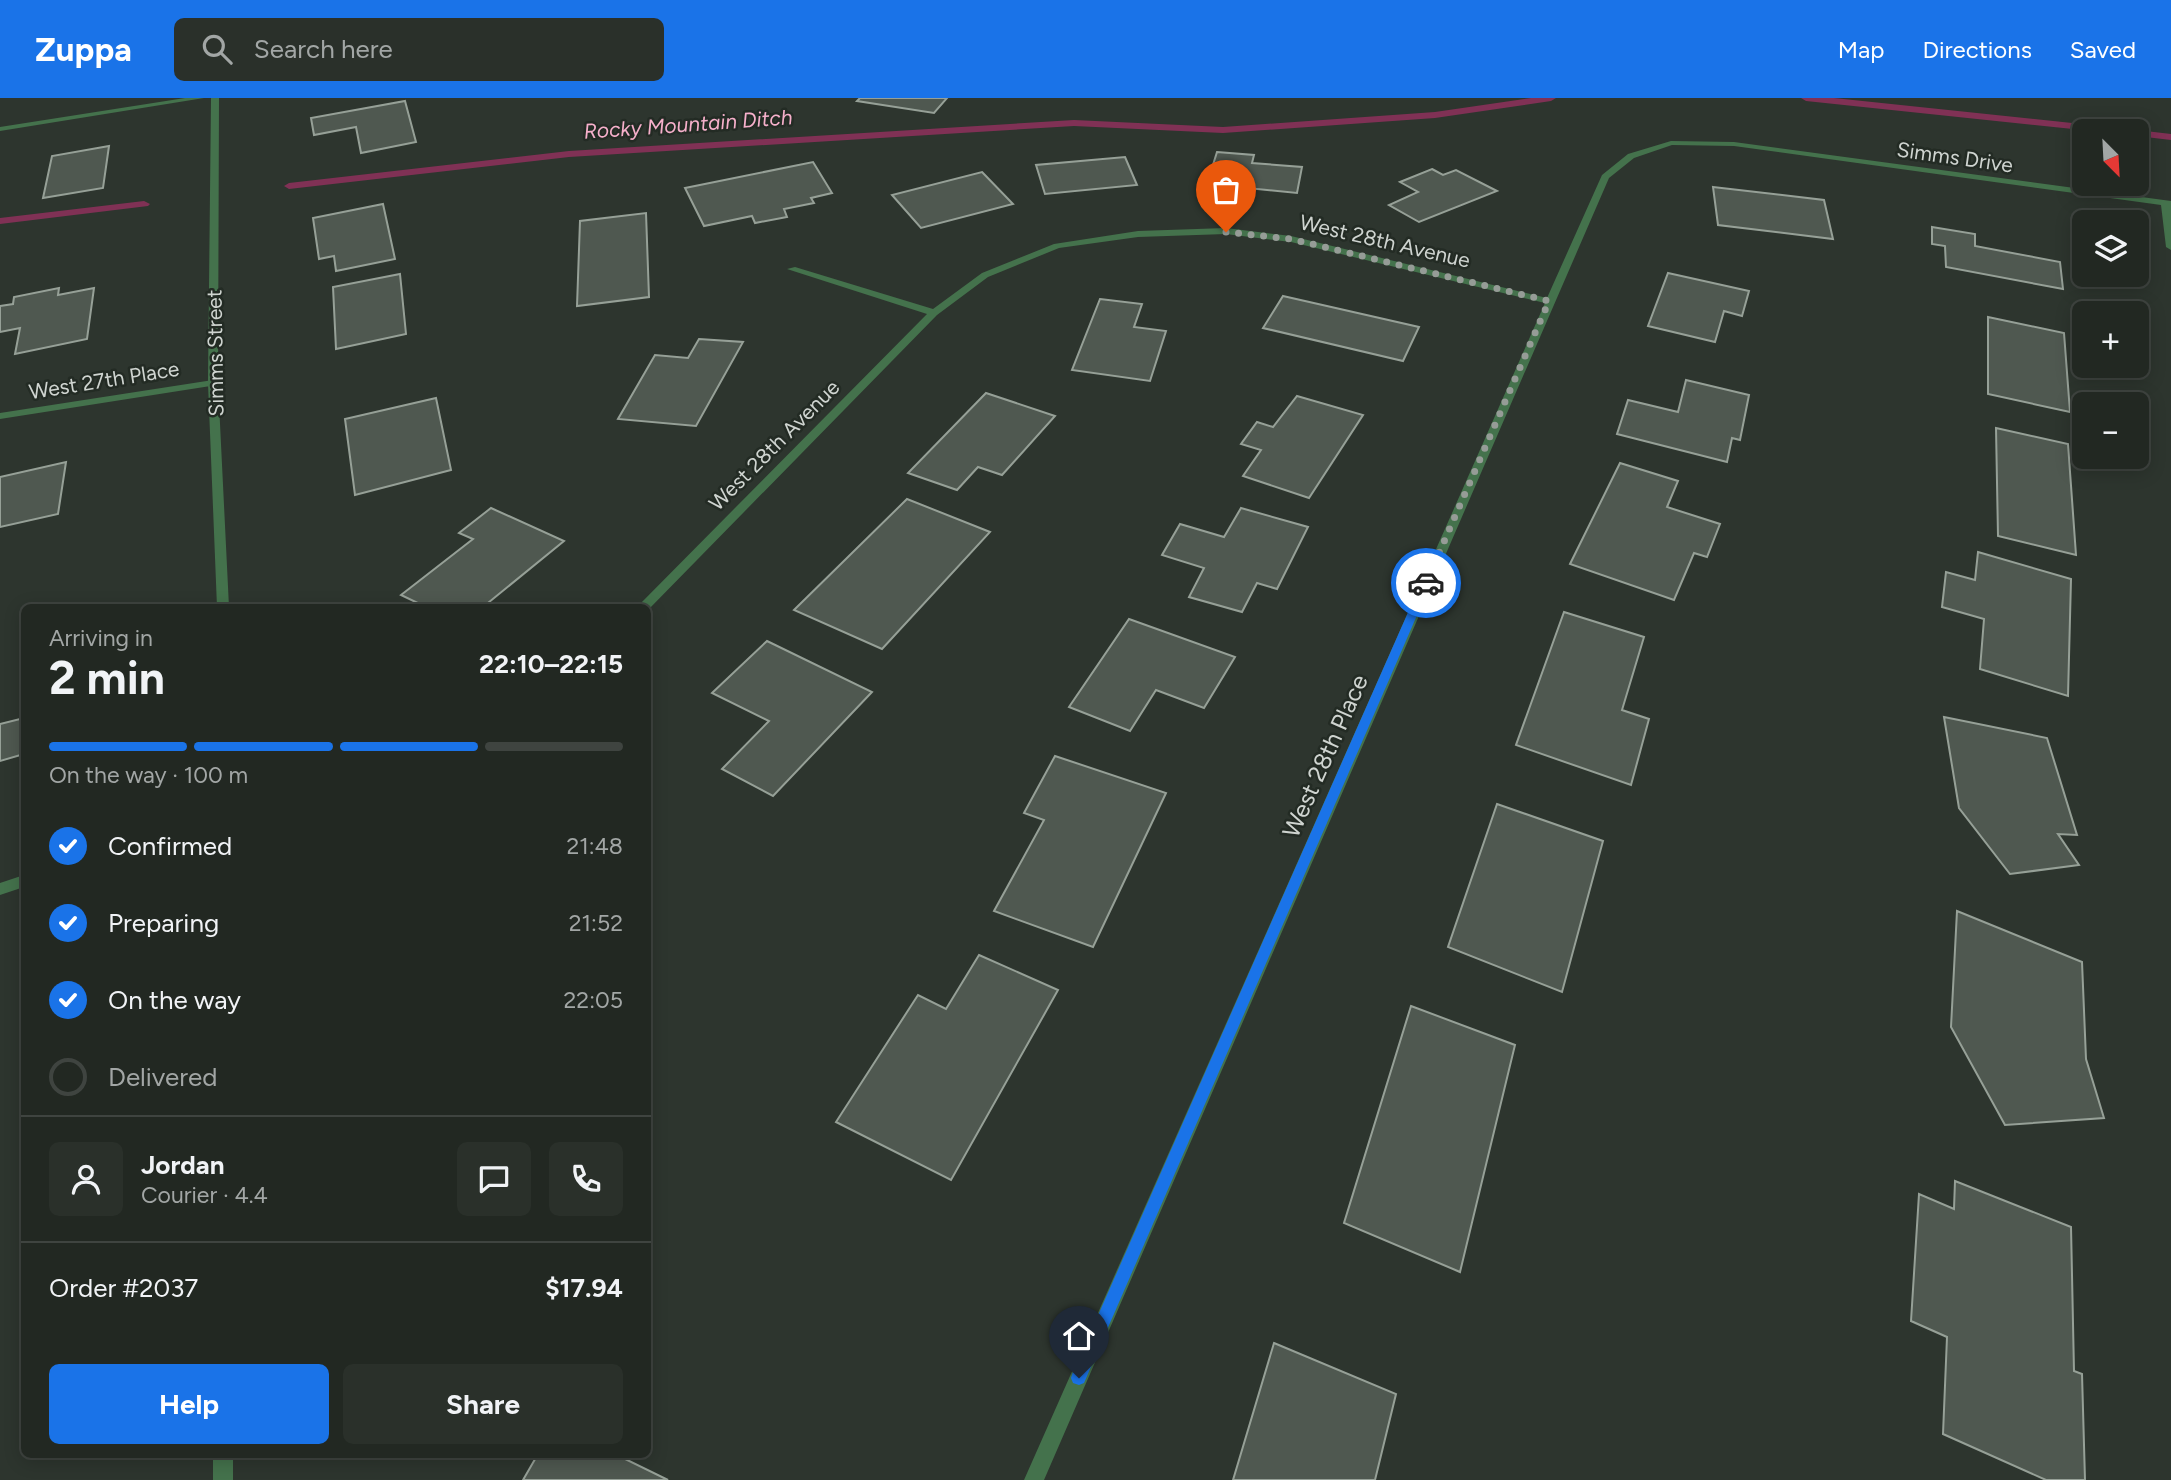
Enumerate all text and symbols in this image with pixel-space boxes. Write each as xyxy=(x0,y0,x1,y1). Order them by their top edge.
search box xyxy=(174,18,664,81)
text: Zuppa xyxy=(35,30,132,69)
icon: search xyxy=(198,30,236,68)
text: Search here xyxy=(254,33,393,65)
text: Map xyxy=(1838,35,1884,64)
text: Directions xyxy=(1922,35,2032,64)
text: Saved xyxy=(2070,35,2136,64)
water label: Rocky Mountain Ditch xyxy=(583,104,794,144)
north arrow xyxy=(2072,119,2149,196)
map controls xyxy=(2072,119,2149,469)
street label: Simms Drive xyxy=(1895,136,2015,178)
pin xyxy=(1196,160,1256,232)
icon: bag xyxy=(1207,171,1245,209)
street label: West 28th Avenue xyxy=(1297,209,1473,273)
button: layers xyxy=(2072,210,2149,287)
street label: Simms Street xyxy=(201,289,229,417)
button: + xyxy=(2072,301,2149,378)
street label: West 27th Place xyxy=(27,356,181,404)
street label: West 28th Avenue xyxy=(704,375,844,515)
button: − xyxy=(2072,392,2149,469)
courier xyxy=(1391,548,1461,618)
icon: car xyxy=(1407,564,1445,602)
text: Arriving in xyxy=(49,624,153,652)
text: 22:10–22:15 xyxy=(479,648,623,680)
text: 2 min xyxy=(49,650,165,706)
street label: West 28th Place xyxy=(1276,670,1374,842)
text: On the way · 100 m xyxy=(49,761,248,789)
icon: check xyxy=(49,827,87,865)
text: Confirmed xyxy=(108,830,232,862)
text: 21:48 xyxy=(566,832,623,860)
icon: check xyxy=(49,904,87,942)
text: Preparing xyxy=(108,907,219,939)
text: 21:52 xyxy=(569,909,623,937)
icon: check xyxy=(49,981,87,1019)
text: On the way xyxy=(108,984,241,1016)
text: 22:05 xyxy=(563,986,623,1014)
text: Delivered xyxy=(108,1061,217,1093)
button: person xyxy=(49,1142,123,1216)
button: chat xyxy=(457,1142,531,1216)
button: phone xyxy=(549,1142,623,1216)
text: Jordan xyxy=(141,1149,224,1181)
text: Courier · 4.4 xyxy=(141,1181,268,1209)
text: Order #2037 xyxy=(49,1272,198,1304)
text: $17.94 xyxy=(545,1272,623,1304)
pin xyxy=(1049,1306,1109,1378)
icon: home xyxy=(1060,1317,1098,1355)
button: Help xyxy=(49,1364,329,1444)
button: Share xyxy=(343,1364,623,1444)

